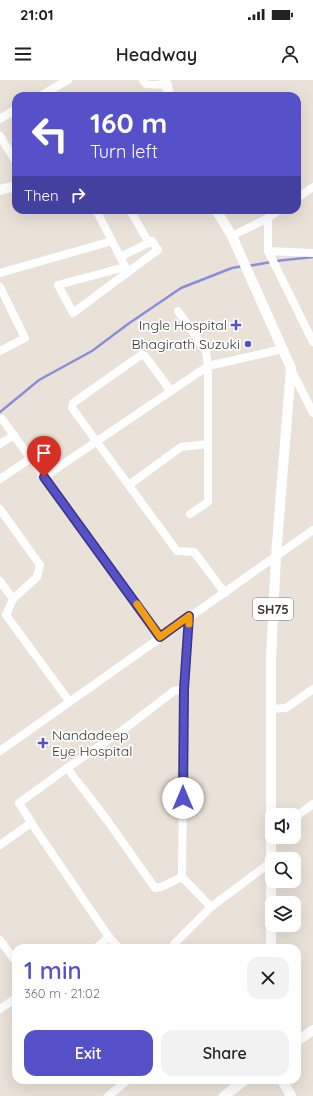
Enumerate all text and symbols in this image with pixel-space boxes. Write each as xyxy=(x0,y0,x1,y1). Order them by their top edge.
text: 21:01 xyxy=(20,5,54,24)
icon: menu xyxy=(12,43,34,65)
text: Headway xyxy=(116,43,197,66)
icon: person xyxy=(279,43,301,65)
text: 160 m xyxy=(90,105,167,140)
icon: left xyxy=(24,108,76,160)
text: Turn left xyxy=(90,140,158,163)
icon: right xyxy=(67,184,89,206)
text: Then xyxy=(24,186,59,205)
place label: Ingle Hospital xyxy=(139,316,227,334)
marker: Ingle Hospital xyxy=(230,319,242,331)
place label: Bhagirath Suzuki xyxy=(132,335,240,353)
marker: Bhagirath Suzuki xyxy=(243,339,253,349)
pin xyxy=(27,436,61,477)
icon: arrive xyxy=(33,442,55,464)
road number: SH75 xyxy=(253,598,293,620)
place label: Nandadeep Eye Hospital xyxy=(52,726,132,760)
marker: Nandadeep Eye Hospital xyxy=(37,737,49,749)
position arrow xyxy=(162,777,204,819)
map controls xyxy=(265,808,301,932)
button: sound xyxy=(265,808,301,844)
button: search xyxy=(265,852,301,888)
button: layers xyxy=(265,896,301,932)
text: 1 min xyxy=(24,955,82,985)
button: close xyxy=(247,957,289,999)
text: 360 m · 21:02 xyxy=(24,985,100,1001)
button: Exit xyxy=(24,1030,153,1076)
button: Share xyxy=(161,1030,289,1076)

